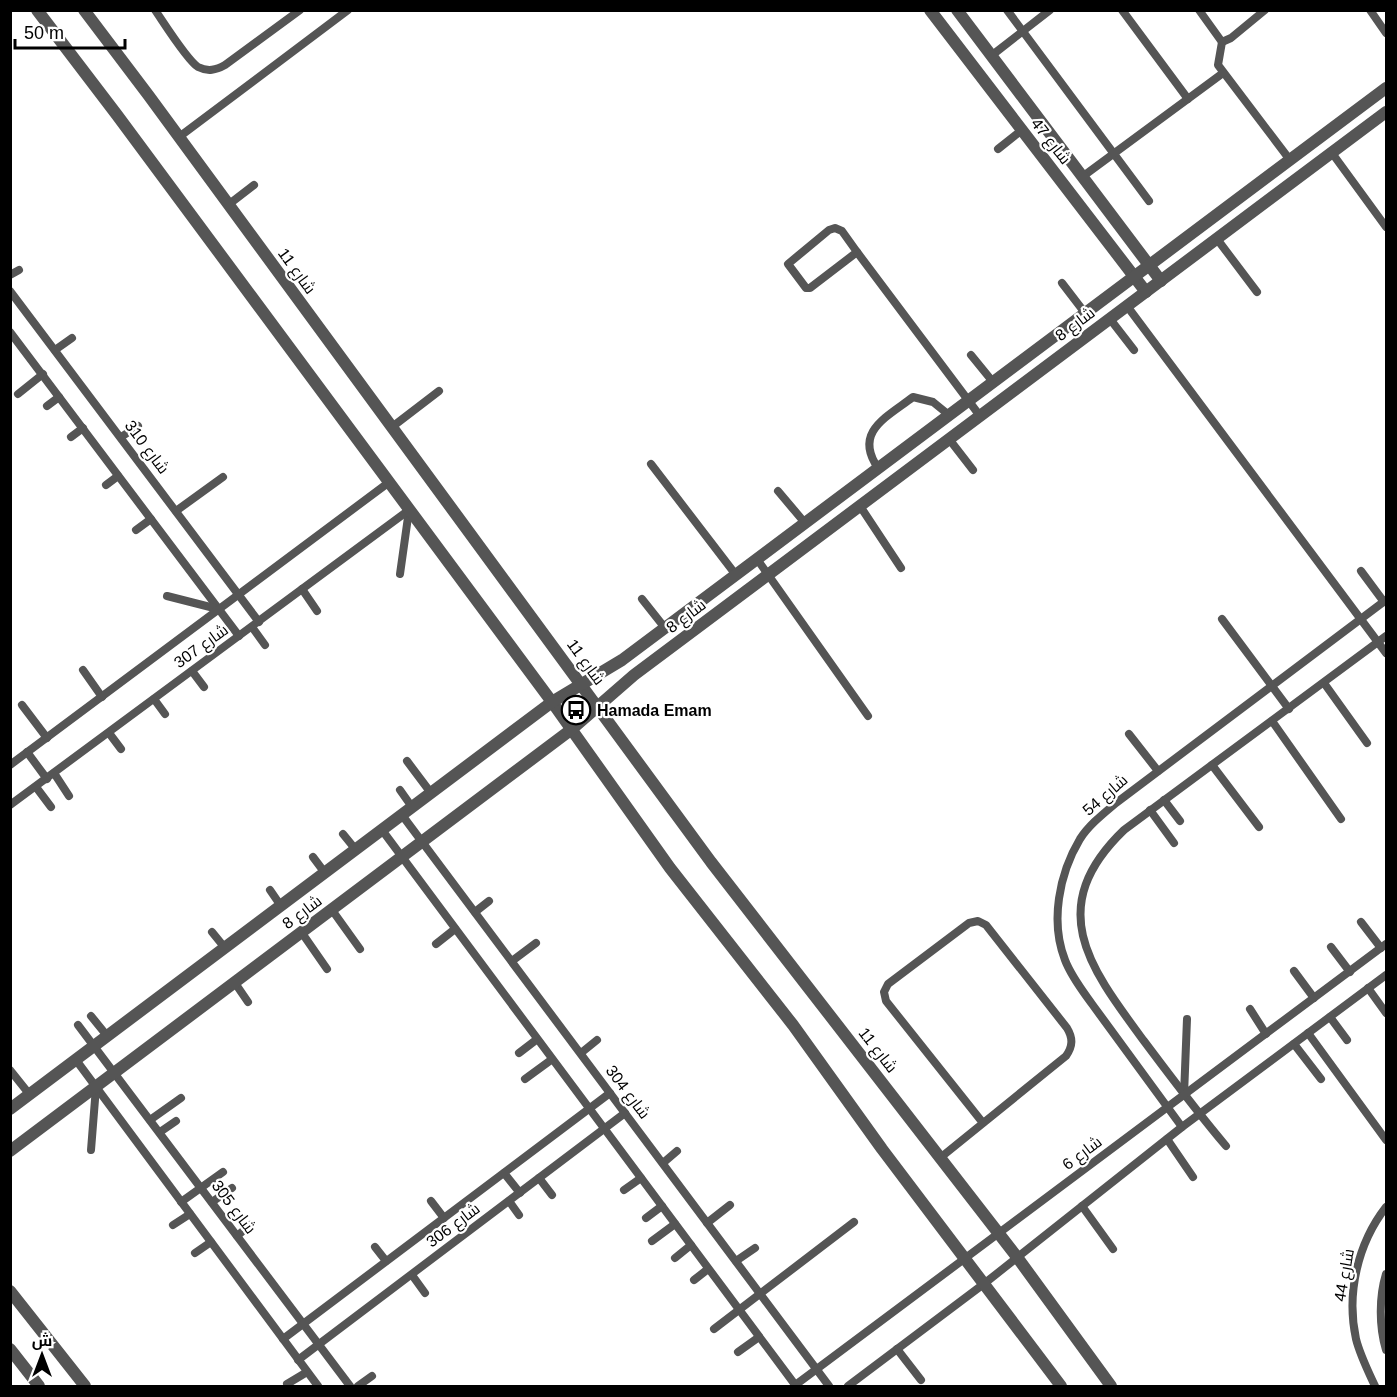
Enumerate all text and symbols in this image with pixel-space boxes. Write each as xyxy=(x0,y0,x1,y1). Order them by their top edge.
scale bar xyxy=(15,12,124,50)
text: 50 m xyxy=(24,23,64,43)
street label: شارع 47 xyxy=(1026,115,1074,169)
street label: شارع 11 xyxy=(272,245,319,299)
street label: شارع 8 xyxy=(1052,304,1100,347)
street label: شارع 310 xyxy=(119,417,172,479)
street label: شارع 8 xyxy=(663,596,711,639)
street label: شارع 307 xyxy=(171,621,233,674)
street label: شارع 11 xyxy=(561,636,608,690)
bus stop icon: Hamada Emam xyxy=(560,694,592,726)
place label: Hamada Emam xyxy=(597,702,712,719)
street label: شارع 54 xyxy=(1079,771,1133,821)
street label: شارع 8 xyxy=(279,892,327,935)
street label: شارع 11 xyxy=(853,1024,901,1078)
street label: شارع 304 xyxy=(600,1062,653,1124)
street label: شارع 6 xyxy=(1059,1133,1107,1176)
street label: شارع 305 xyxy=(206,1177,259,1239)
street label: شارع 306 xyxy=(423,1200,485,1253)
street label: شارع 44 xyxy=(1331,1247,1360,1303)
north arrow xyxy=(12,1325,72,1385)
text: ش xyxy=(32,1332,52,1350)

